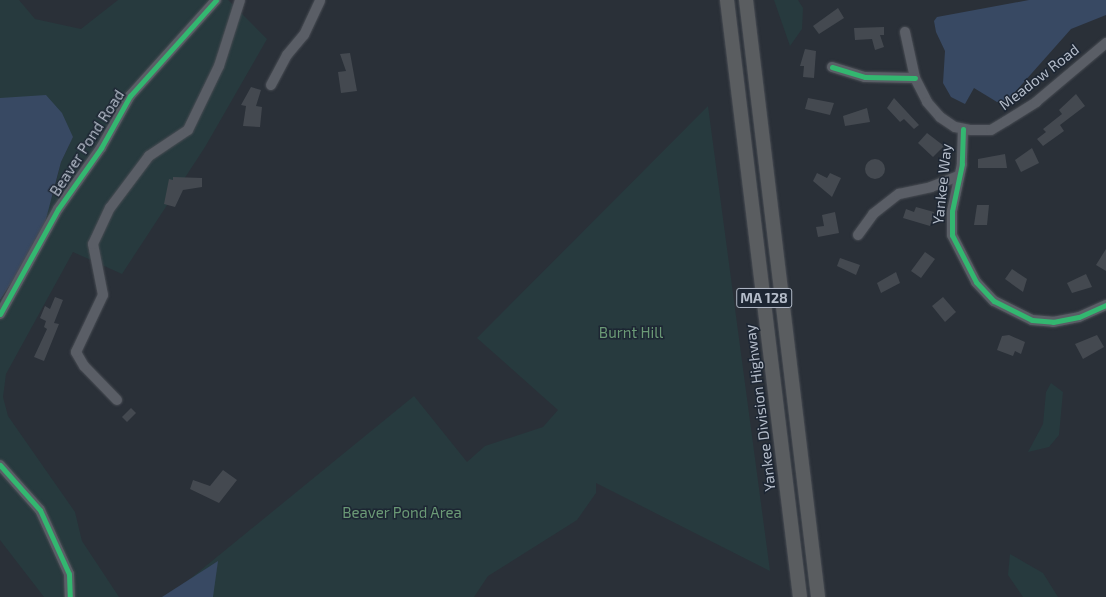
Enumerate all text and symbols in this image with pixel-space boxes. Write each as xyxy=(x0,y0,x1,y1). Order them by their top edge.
street label: Meadow Road xyxy=(995,40,1083,114)
street label: Beaver Pond Road xyxy=(46,86,128,200)
street label: Yankee Way xyxy=(929,142,955,226)
road number: MA 128 xyxy=(736,286,792,310)
street label: Yankee Division Highway xyxy=(741,323,779,493)
park label: Burnt Hill xyxy=(599,324,663,342)
park label: Beaver Pond Area xyxy=(342,504,462,522)

